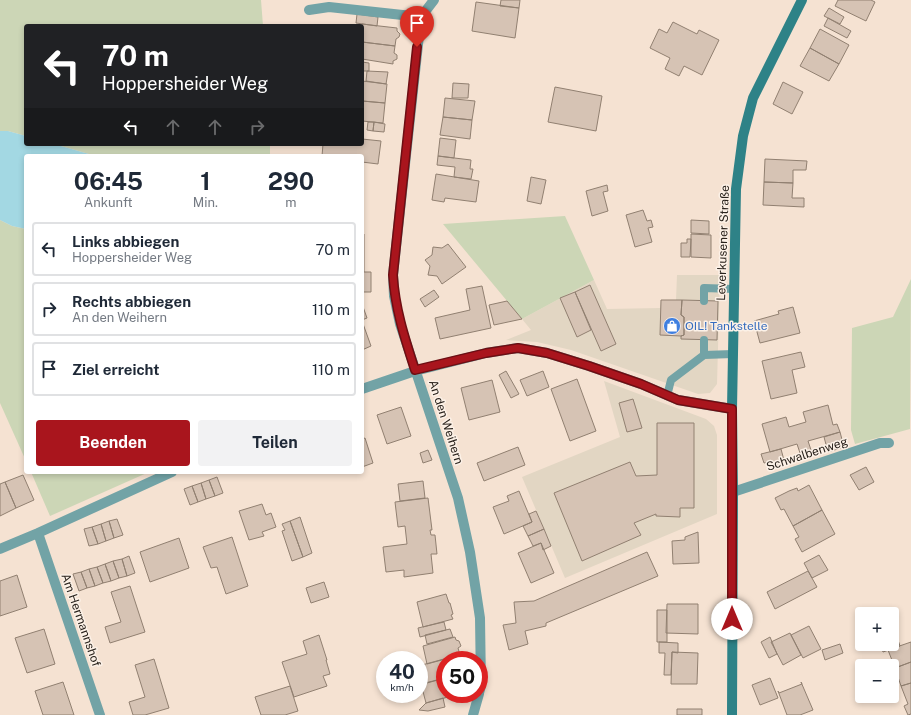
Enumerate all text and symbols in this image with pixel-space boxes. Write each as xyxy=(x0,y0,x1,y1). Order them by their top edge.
pin xyxy=(400,6,434,47)
icon: arrive xyxy=(406,12,428,34)
text: 70 m xyxy=(102,39,169,72)
icon: left xyxy=(36,40,88,92)
text: Hoppersheider Weg xyxy=(102,73,268,94)
icon: left xyxy=(120,116,142,138)
icon: ahead xyxy=(162,116,184,138)
icon: ahead xyxy=(204,116,226,138)
icon: right xyxy=(246,116,268,138)
text: 06:45 xyxy=(74,167,143,195)
text: 1 xyxy=(200,167,211,195)
text: 290 xyxy=(268,167,314,195)
street label: Leverkusener Straße xyxy=(714,185,732,301)
text: Ankunft xyxy=(84,195,133,210)
text: Min. xyxy=(193,195,218,210)
text: m xyxy=(285,195,297,210)
text: Links abbiegen xyxy=(72,233,179,250)
icon: left xyxy=(38,238,60,260)
text: 70 m xyxy=(315,241,350,258)
text: Hoppersheider Weg xyxy=(72,250,192,265)
text: Rechts abbiegen xyxy=(72,293,191,310)
icon: right xyxy=(38,298,60,320)
text: 110 m xyxy=(312,301,350,318)
text: An den Weihern xyxy=(72,310,167,325)
shop icon: OIL! Tankstelle xyxy=(662,316,682,336)
place label: OIL! Tankstelle xyxy=(685,319,768,333)
icon: arrive xyxy=(38,358,60,380)
text: Ziel erreicht xyxy=(72,361,159,378)
text: 110 m xyxy=(312,361,350,378)
street label: An den Weihern xyxy=(426,378,466,466)
button: Beenden xyxy=(36,420,190,466)
button: Teilen xyxy=(198,420,352,466)
street label: Schwalbenweg xyxy=(765,434,849,474)
street label: Am Hermannshof xyxy=(59,572,104,669)
position arrow xyxy=(711,598,753,640)
map controls xyxy=(855,607,899,703)
button: + xyxy=(855,607,899,651)
speed limit sign: 50 xyxy=(436,651,488,703)
button: − xyxy=(855,659,899,703)
text: 40 xyxy=(389,660,415,684)
text: km/h xyxy=(390,681,414,693)

